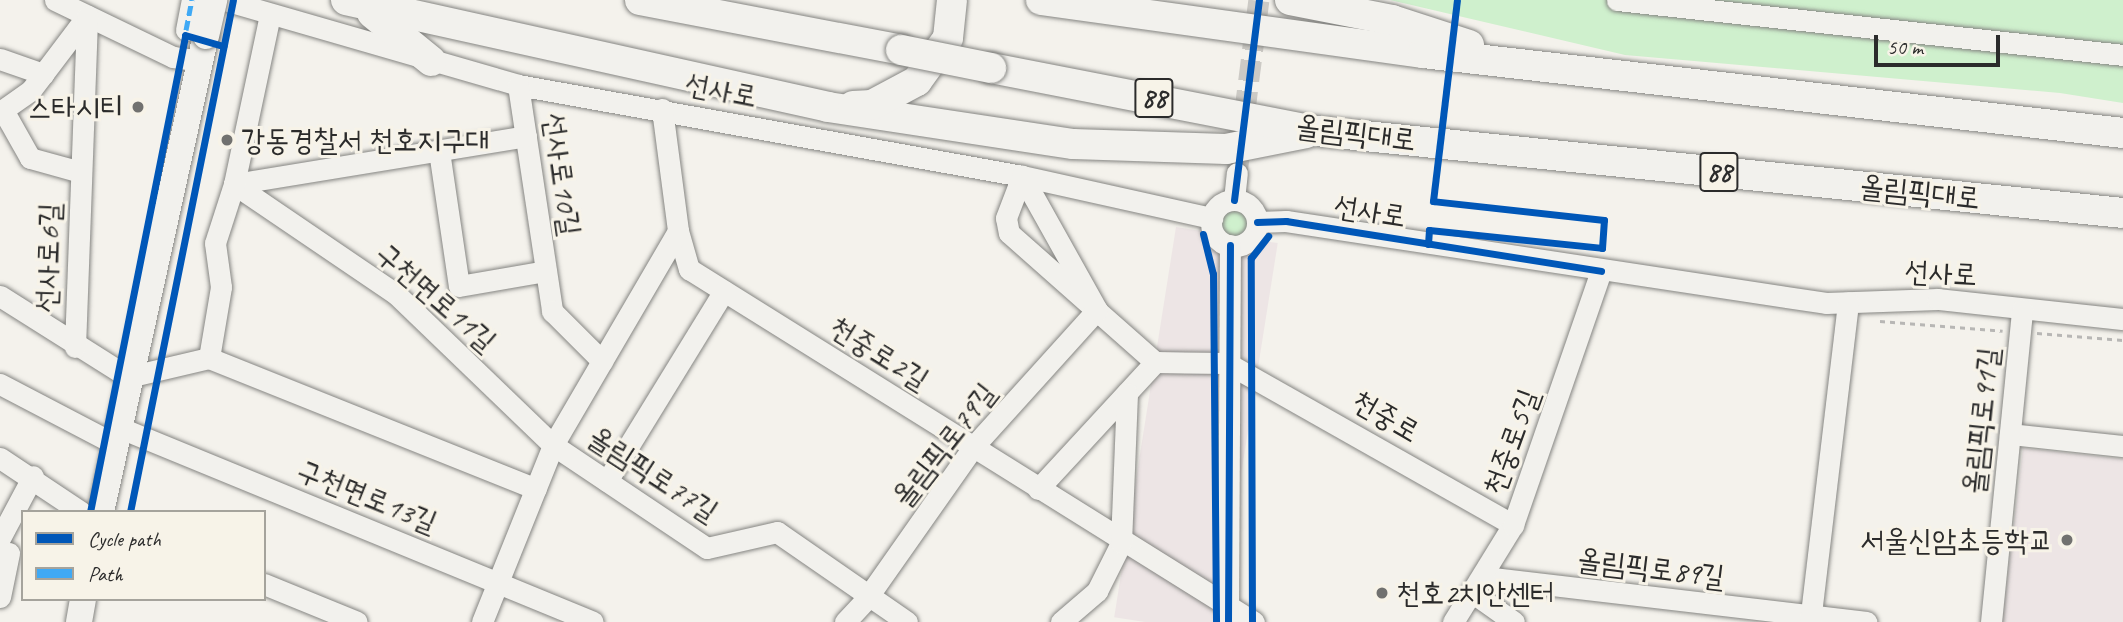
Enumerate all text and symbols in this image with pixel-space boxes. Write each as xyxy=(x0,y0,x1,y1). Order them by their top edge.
scale bar xyxy=(1878,21,2004,65)
text: 50 m xyxy=(1887,34,1923,60)
street label: 선사로 xyxy=(682,65,760,115)
road number: 88 xyxy=(1133,74,1175,122)
place label: 스타시티 xyxy=(27,89,124,125)
marker: 스타시티 xyxy=(130,99,146,115)
street label: 올림픽대로 xyxy=(1294,108,1418,158)
street label: 선사로10길 xyxy=(536,110,588,238)
place label: 강동경찰서 천호지구대 xyxy=(241,122,490,158)
marker: 강동경찰서 천호지구대 xyxy=(219,132,235,148)
road number: 88 xyxy=(1698,148,1740,196)
street label: 올림픽대로 xyxy=(1858,168,1982,216)
street label: 선사로 xyxy=(1331,188,1409,234)
street label: 선사로6길 xyxy=(28,202,68,314)
street label: 구천면로11길 xyxy=(368,235,504,359)
street label: 선사로 xyxy=(1904,253,1978,293)
street label: 천중로2길 xyxy=(823,309,935,397)
street label: 올림픽로91길 xyxy=(1955,346,2007,496)
street label: 올림픽로79길 xyxy=(884,376,1004,514)
street label: 천중로 xyxy=(1346,382,1426,450)
street label: 천중로5길 xyxy=(1475,384,1547,500)
street label: 올림픽로77길 xyxy=(581,419,725,529)
street label: 구천면로13길 xyxy=(292,452,442,540)
legend xyxy=(21,510,266,601)
place label: 서울신암초등학교 xyxy=(1860,522,2053,558)
text: Cycle path xyxy=(88,526,161,552)
marker: 서울신암초등학교 xyxy=(2059,532,2075,548)
street label: 올림픽로89길 xyxy=(1576,541,1726,595)
text: Path xyxy=(88,561,123,587)
place label: 천호2치안센터 xyxy=(1396,575,1554,611)
marker: 천호2치안센터 xyxy=(1374,585,1390,601)

